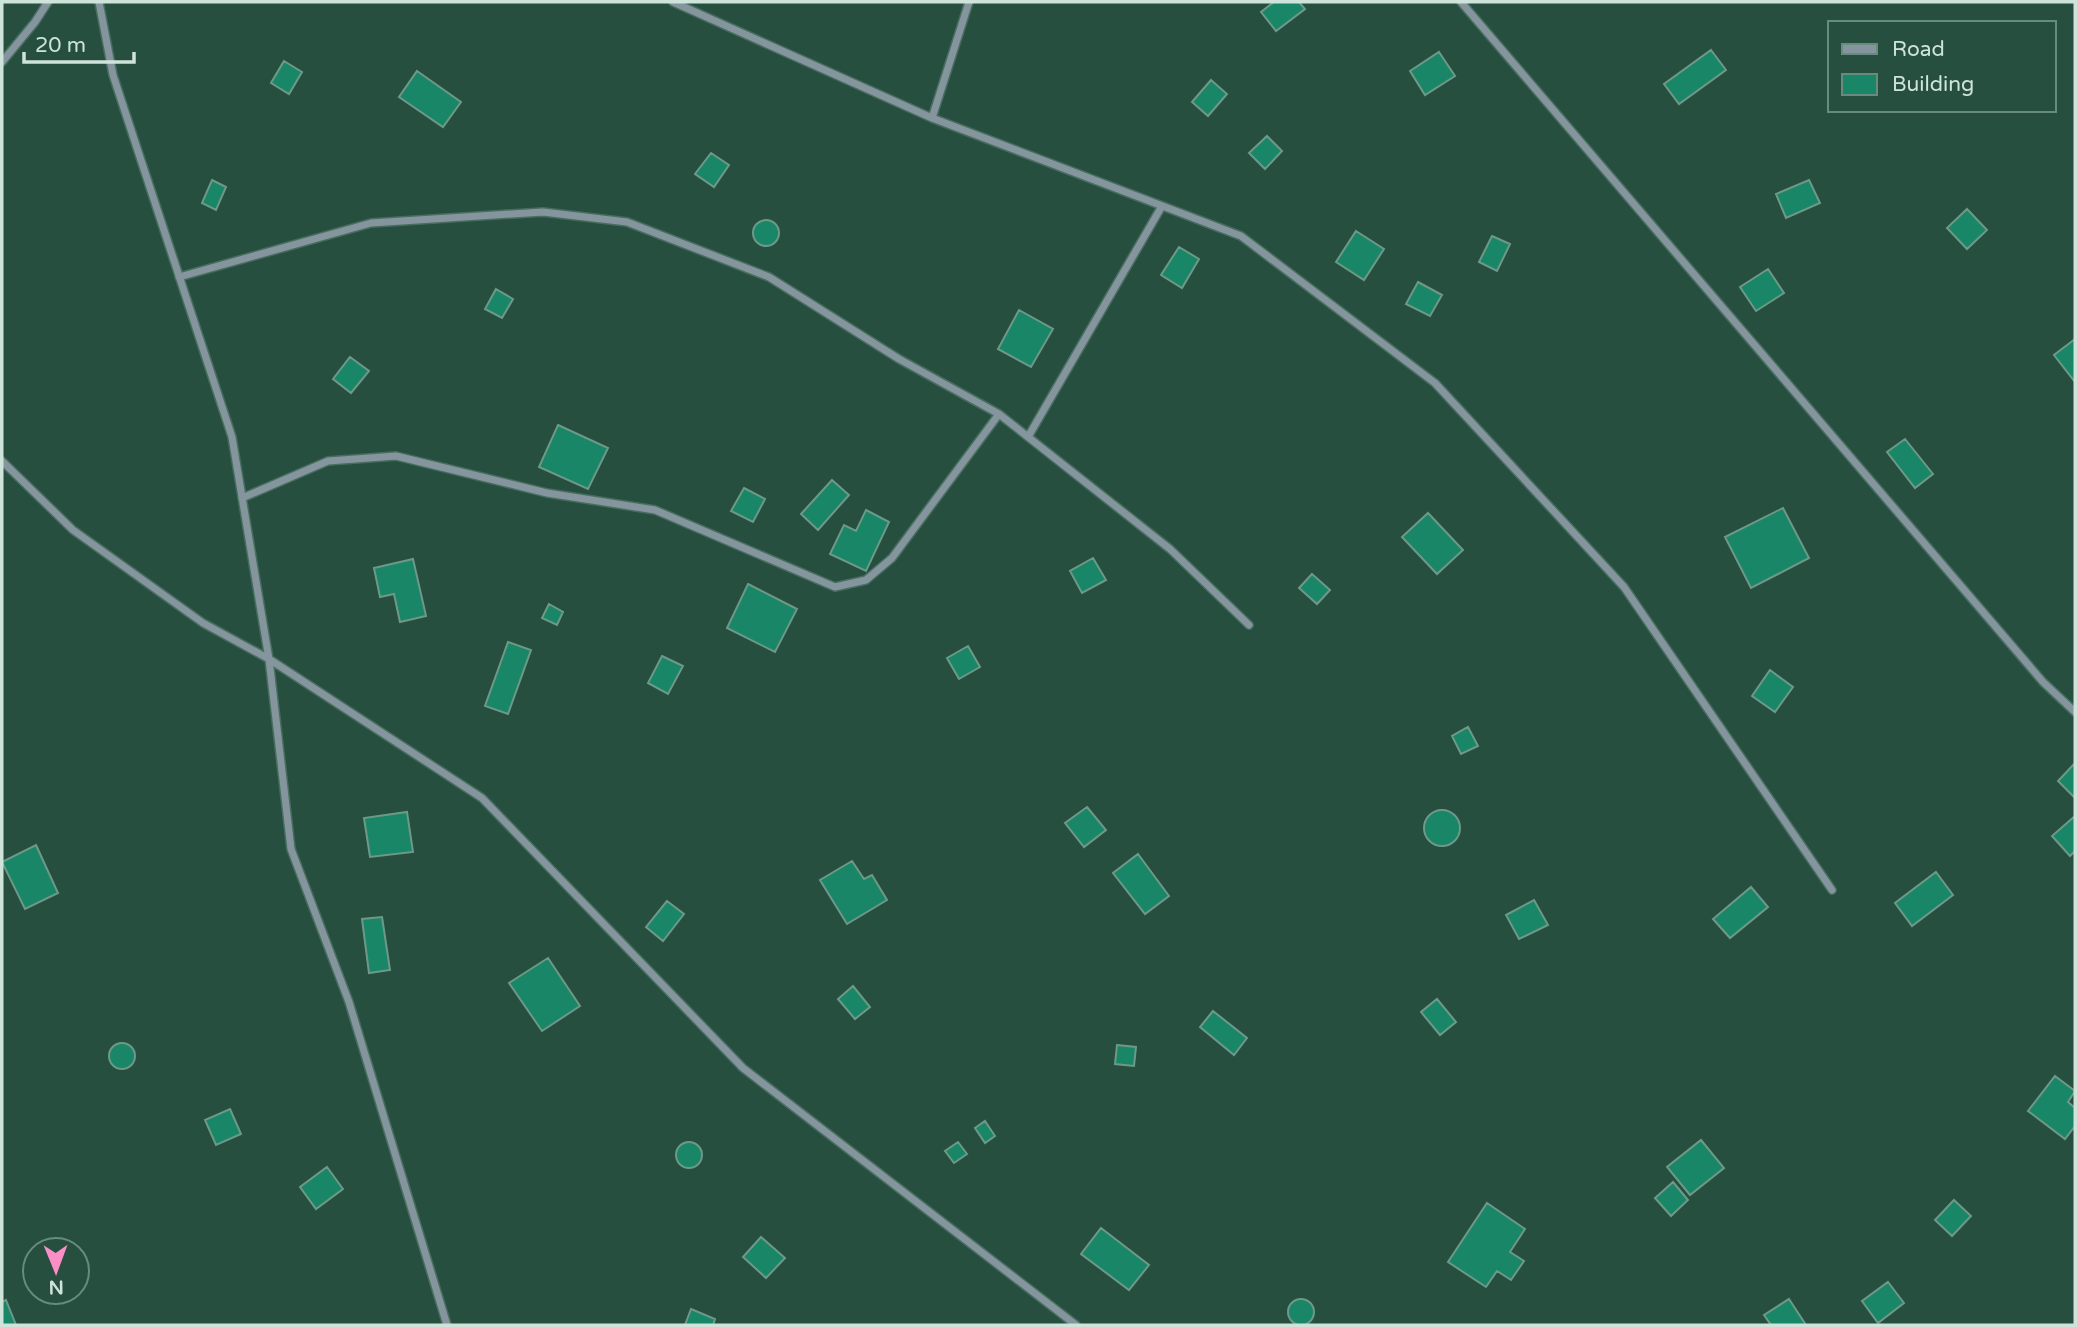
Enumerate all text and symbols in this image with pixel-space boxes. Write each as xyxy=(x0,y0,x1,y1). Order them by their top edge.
scale bar xyxy=(24,21,135,65)
legend xyxy=(1828,21,2056,112)
text: 20 m xyxy=(35,33,86,58)
text: Road xyxy=(1892,37,1945,62)
text: Building xyxy=(1892,72,1974,97)
north arrow xyxy=(21,1236,91,1306)
text: N xyxy=(48,1276,64,1298)

